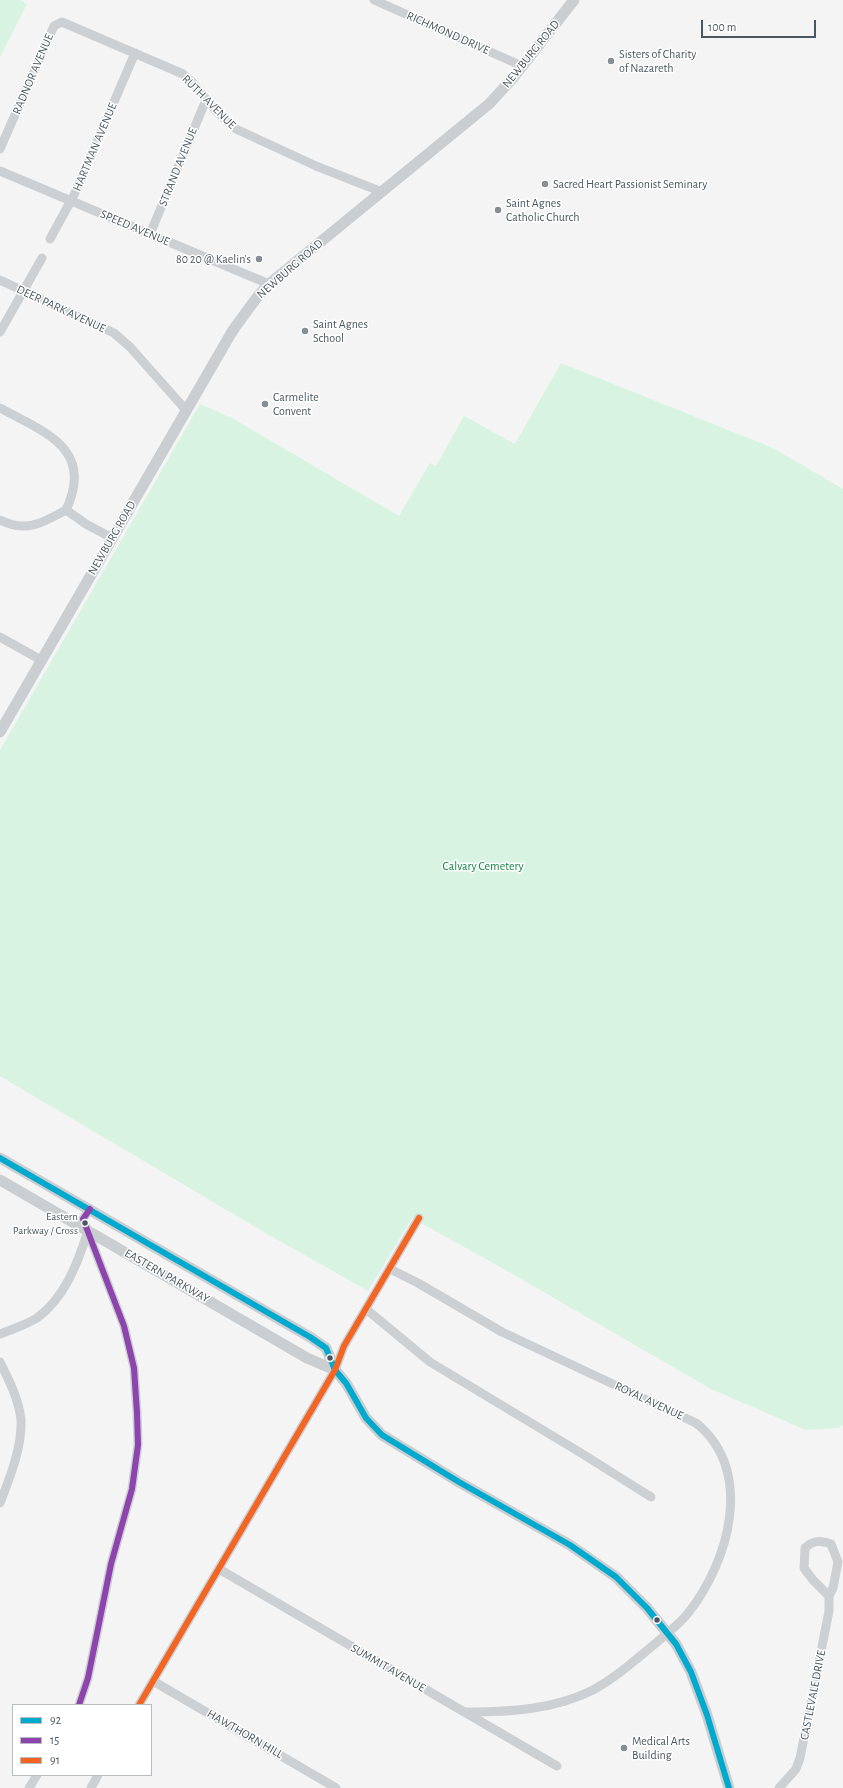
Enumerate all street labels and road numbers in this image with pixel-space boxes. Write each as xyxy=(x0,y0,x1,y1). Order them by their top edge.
street label: RICHMOND DRIVE xyxy=(404,8,492,58)
street label: NEWBURG ROAD xyxy=(499,17,563,91)
street label: RADNOR AVENUE xyxy=(10,31,56,117)
street label: RUTH AVENUE xyxy=(179,72,239,132)
street label: HARTMAN AVENUE xyxy=(70,101,120,193)
street label: STRAND AVENUE xyxy=(156,126,200,208)
street label: SPEED AVENUE xyxy=(98,207,172,249)
street label: NEWBURG ROAD xyxy=(254,236,326,302)
street label: DEER PARK AVENUE xyxy=(14,282,108,336)
street label: NEWBURG ROAD xyxy=(85,498,139,578)
street label: EASTERN PARKWAY xyxy=(122,1246,212,1306)
street label: ROYAL AVENUE xyxy=(612,1379,686,1423)
street label: SUMMIT AVENUE xyxy=(348,1641,428,1695)
street label: CASTLEVALE DRIVE xyxy=(797,1649,829,1741)
street label: HAWTHORN HILL xyxy=(204,1706,286,1762)

